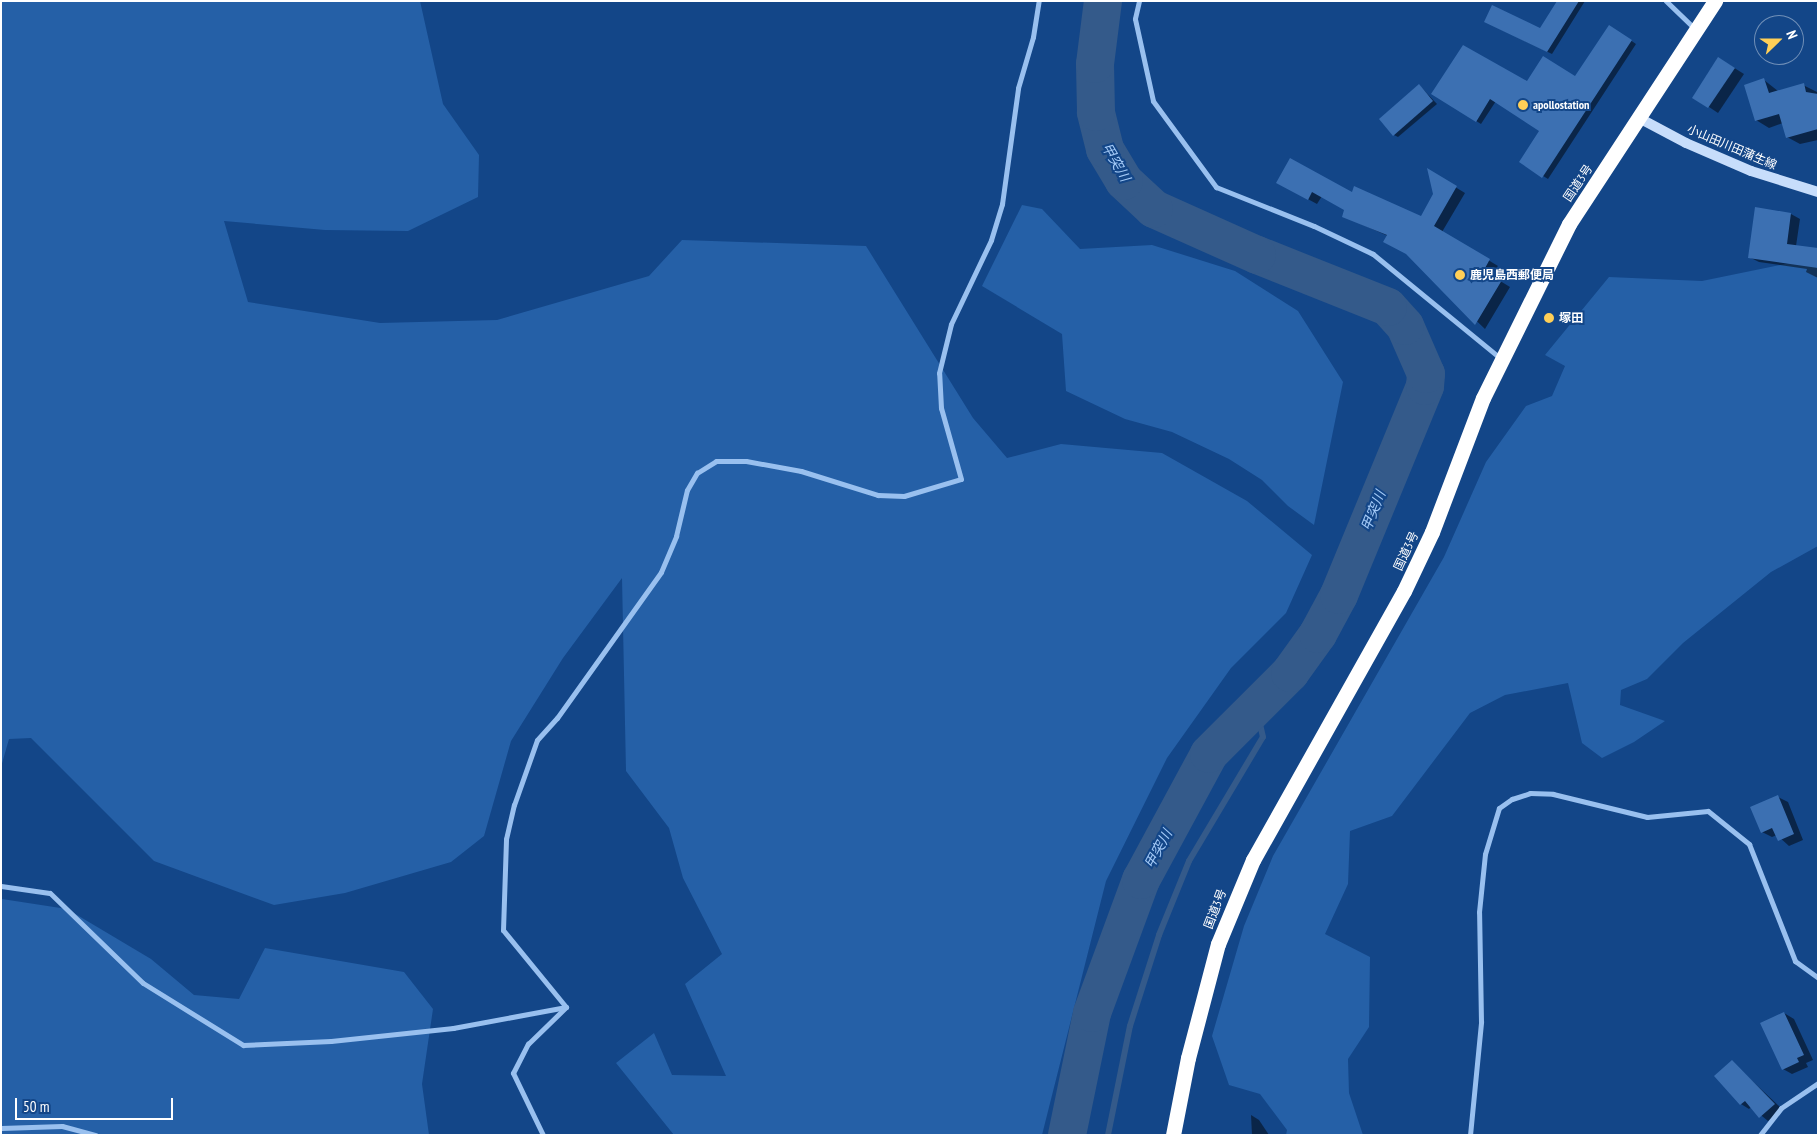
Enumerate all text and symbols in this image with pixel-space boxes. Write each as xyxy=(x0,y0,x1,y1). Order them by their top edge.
north arrow xyxy=(1754,15,1804,65)
text: N xyxy=(1782,28,1802,42)
place label: apollostation xyxy=(1533,98,1589,112)
marker: apollostation xyxy=(1517,99,1529,111)
street label: 小山田川田蒲生線 xyxy=(1685,122,1779,172)
water label: 甲突川 xyxy=(1098,140,1134,184)
street label: 国道3号 xyxy=(1560,162,1596,204)
place label: 鹿児島西郵便局 xyxy=(1470,268,1554,282)
marker: 鹿児島西郵便局 xyxy=(1454,269,1466,281)
place label: 塚田 xyxy=(1559,311,1583,325)
marker: 塚田 xyxy=(1543,312,1555,324)
water label: 甲突川 xyxy=(1357,488,1389,534)
street label: 国道3号 xyxy=(1391,529,1421,573)
water label: 甲突川 xyxy=(1141,827,1175,871)
street label: 国道3号 xyxy=(1201,887,1229,931)
scale bar xyxy=(18,1088,175,1120)
text: 50 m xyxy=(23,1097,49,1116)

